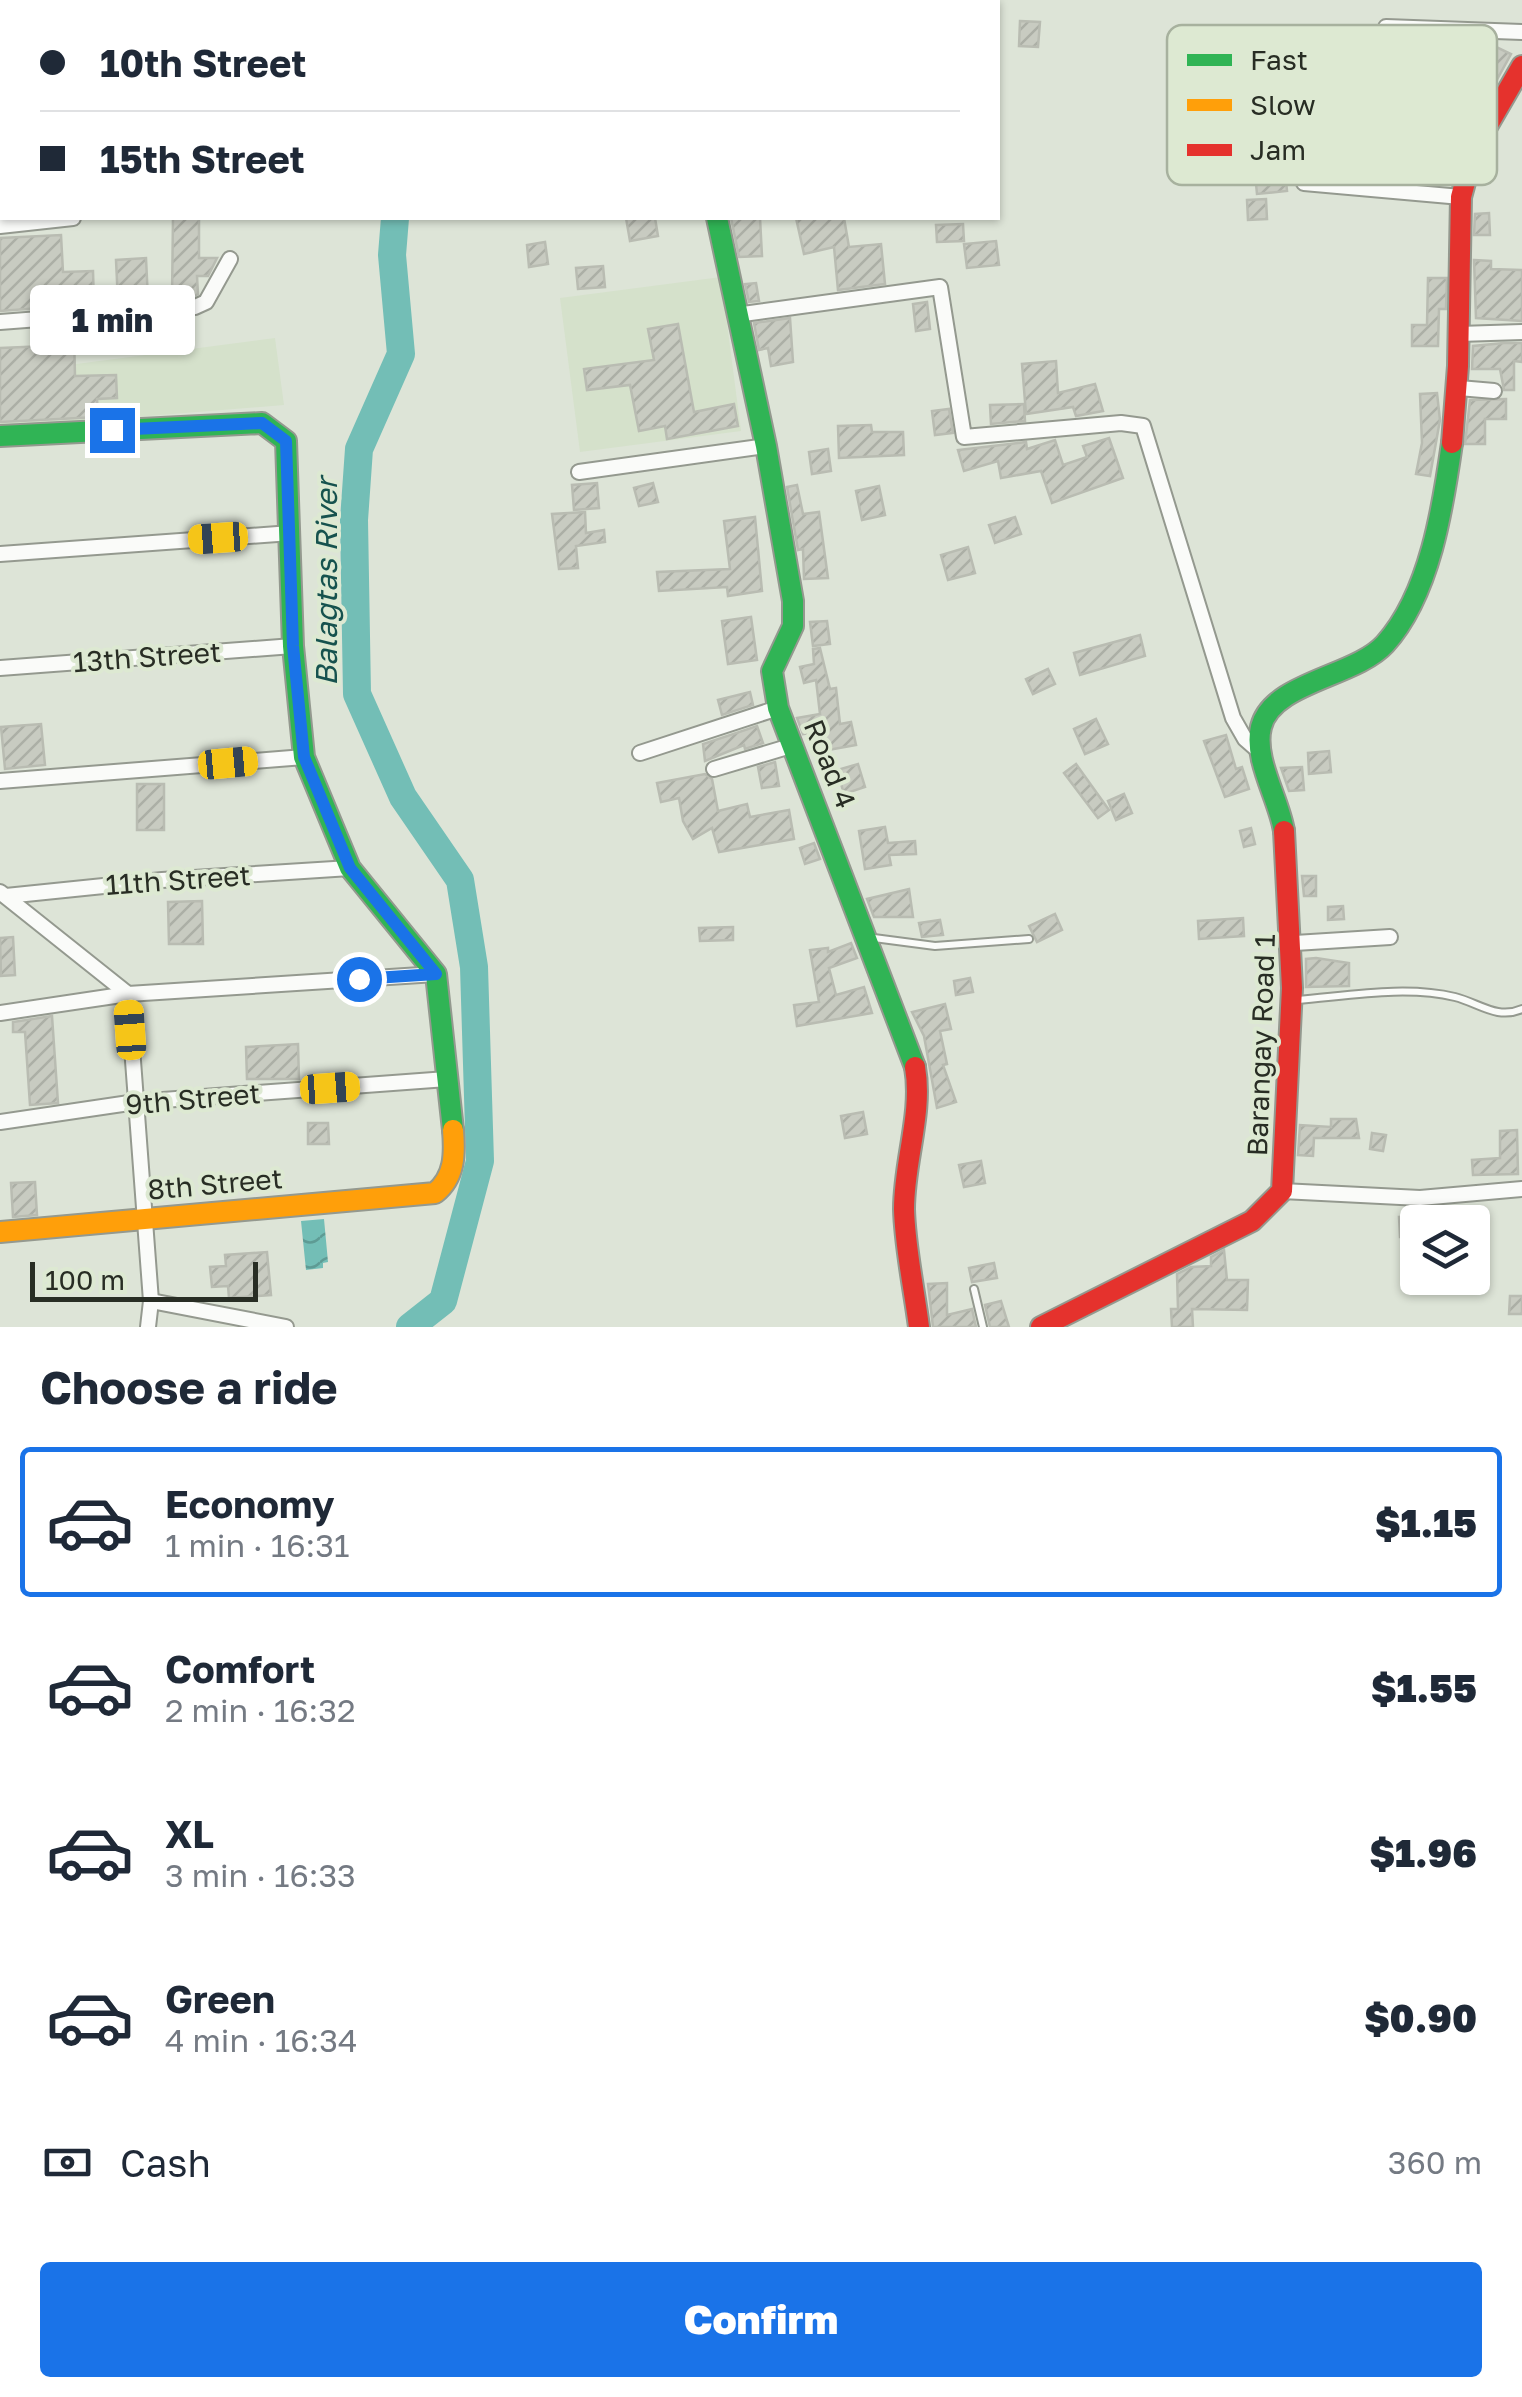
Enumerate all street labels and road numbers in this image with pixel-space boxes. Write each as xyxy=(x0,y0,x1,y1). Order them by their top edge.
street label: 13th Street xyxy=(72,635,222,678)
street label: Road 4 xyxy=(798,715,863,813)
street label: 11th Street xyxy=(104,858,252,901)
street label: Barangay Road 1 xyxy=(1240,933,1281,1157)
street label: 9th Street xyxy=(124,1076,262,1121)
street label: 8th Street xyxy=(146,1161,284,1206)

